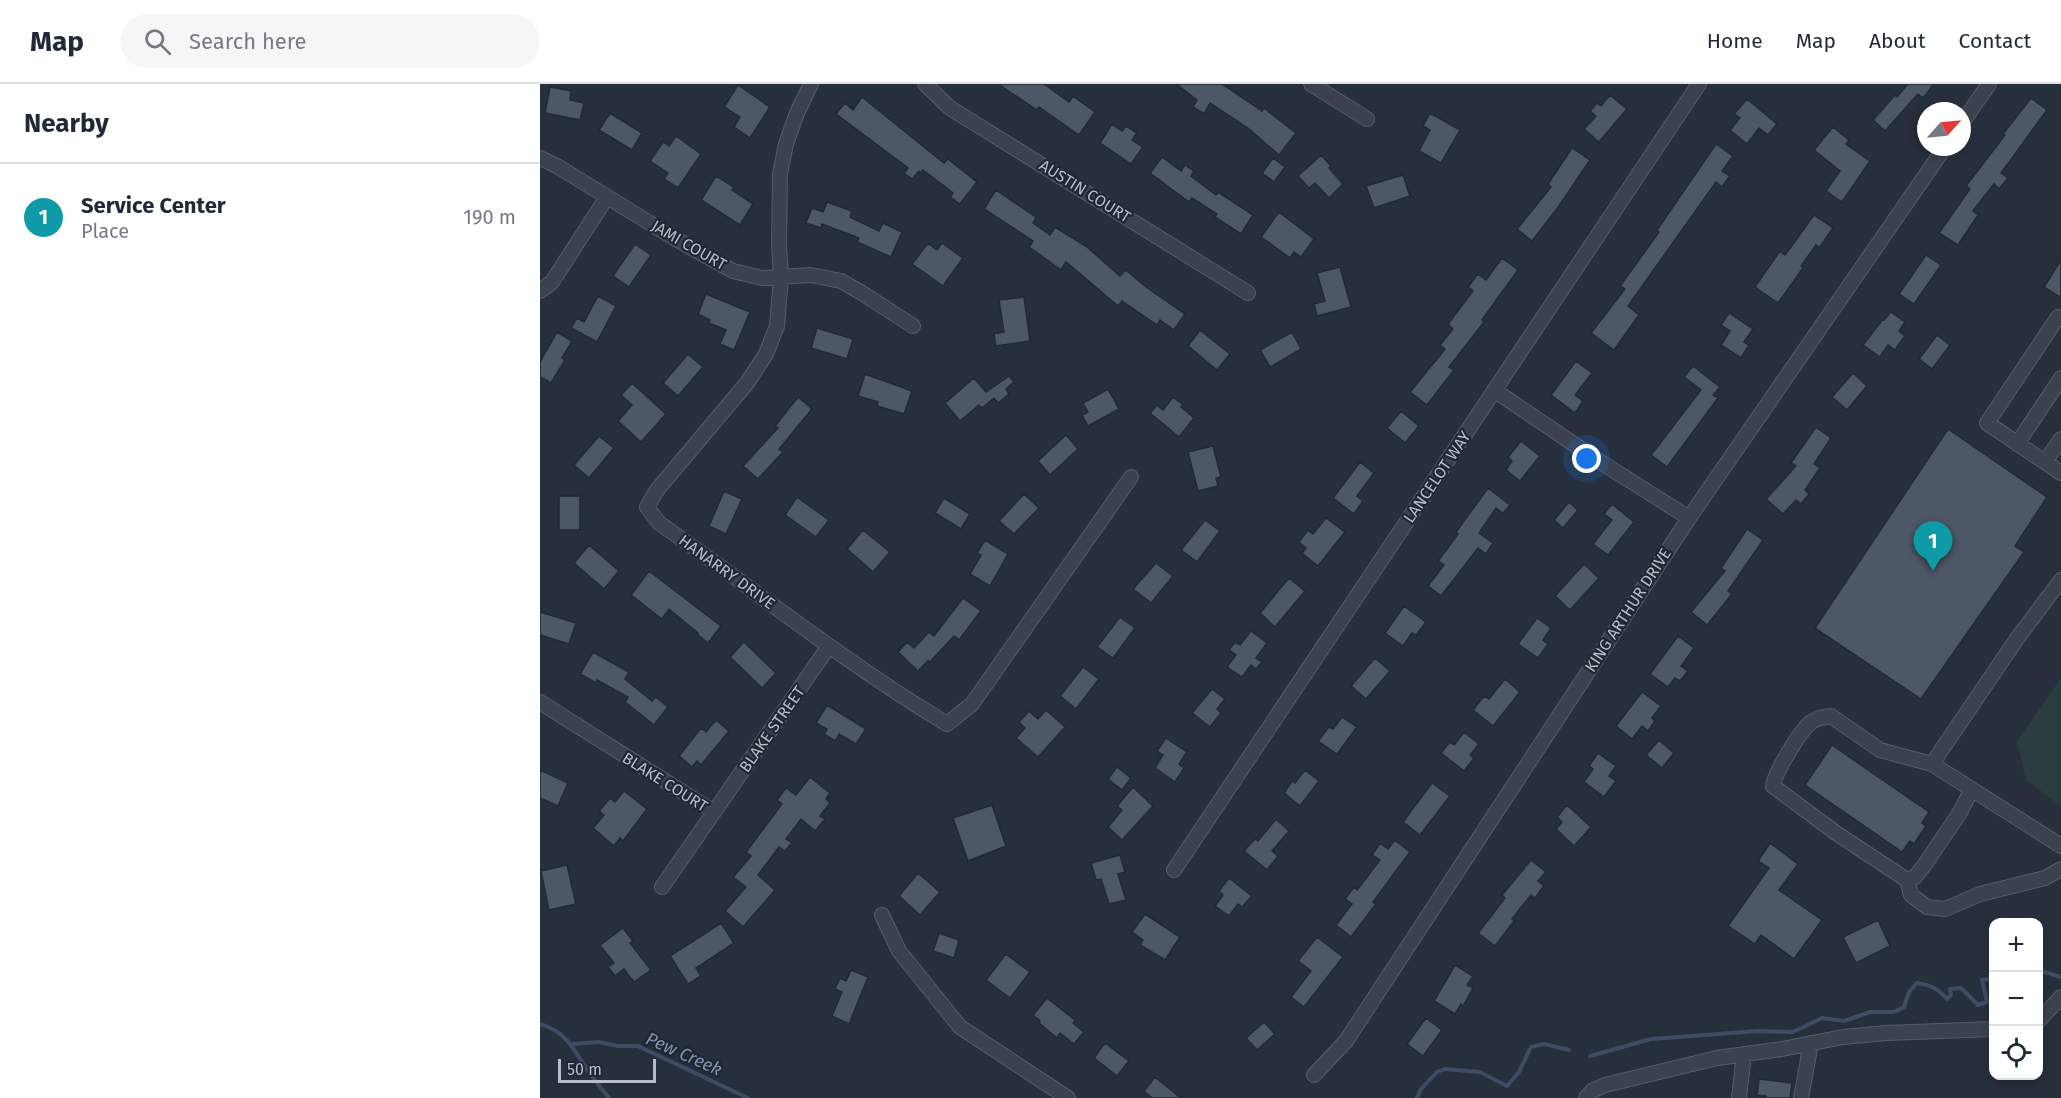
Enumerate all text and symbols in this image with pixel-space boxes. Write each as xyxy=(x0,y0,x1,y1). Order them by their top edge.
search box xyxy=(120,14,540,68)
text: Map xyxy=(30,25,84,58)
icon: search xyxy=(141,25,174,58)
text: Search here xyxy=(189,28,307,55)
text: Home xyxy=(1707,28,1763,54)
text: Map xyxy=(1796,28,1836,54)
text: About xyxy=(1869,28,1926,54)
text: Contact xyxy=(1959,28,2031,54)
north arrow xyxy=(1917,102,1971,156)
text: Nearby xyxy=(24,108,109,139)
street label: AUSTIN COURT xyxy=(1036,155,1135,227)
text: Service Center xyxy=(81,192,226,219)
text: 1 xyxy=(39,205,48,229)
text: 190 m xyxy=(463,205,516,229)
street label: JAMI COURT xyxy=(648,216,730,274)
text: Place xyxy=(81,219,129,243)
street label: LANCELOT WAY xyxy=(1399,427,1475,526)
your location xyxy=(1572,444,1601,473)
pin: 1 xyxy=(1914,522,1952,571)
street label: HANARRY DRIVE xyxy=(675,531,779,613)
street label: KING ARTHUR DRIVE xyxy=(1581,545,1675,675)
street label: BLAKE STREET xyxy=(735,682,809,776)
street label: BLAKE COURT xyxy=(619,748,712,816)
map controls xyxy=(1989,918,2043,1080)
button: + xyxy=(1989,918,2043,972)
button: − xyxy=(1989,972,2043,1026)
button: locate xyxy=(1989,1026,2043,1080)
water label: Pew Creek xyxy=(643,1027,726,1081)
scale bar xyxy=(558,1056,656,1084)
text: 50 m xyxy=(567,1060,602,1079)

